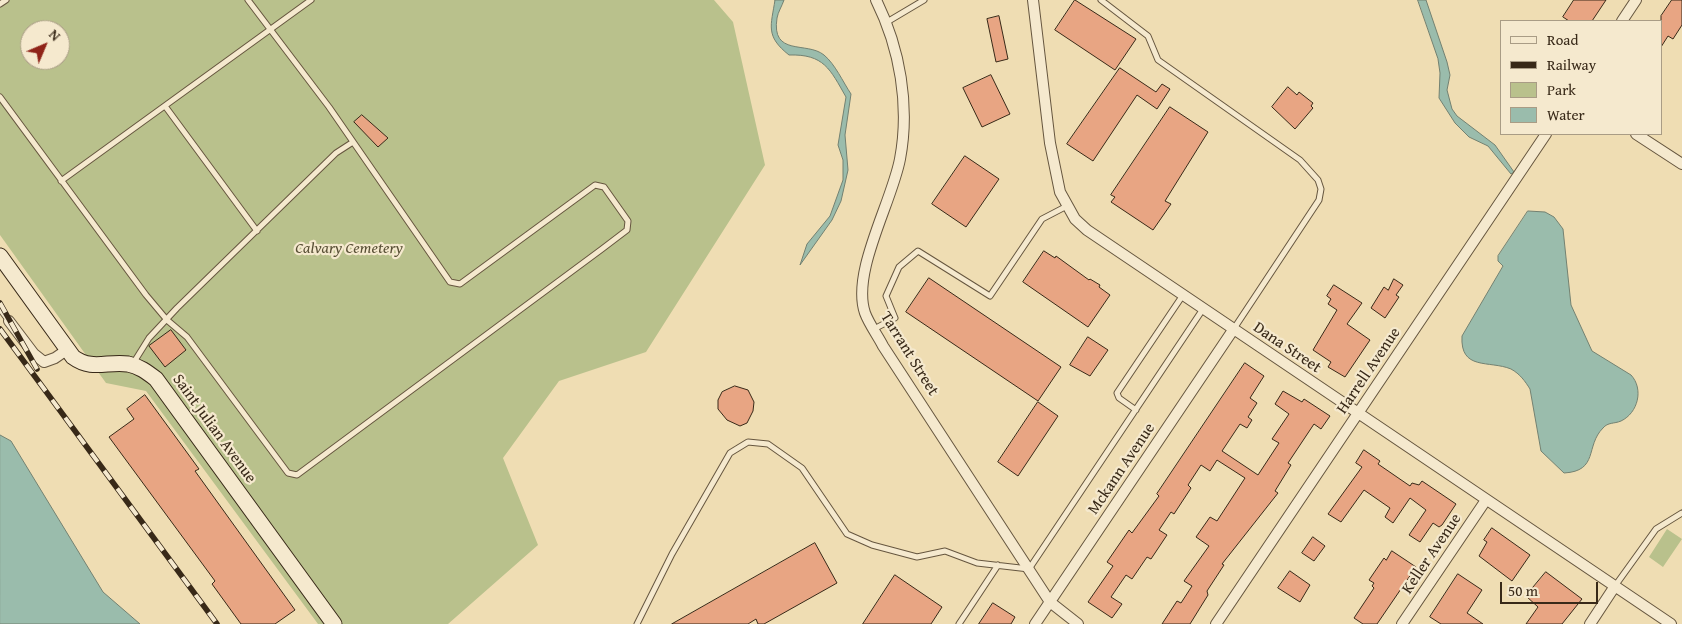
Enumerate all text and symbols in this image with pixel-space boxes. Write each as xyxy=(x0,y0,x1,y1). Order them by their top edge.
north arrow xyxy=(20,20,70,70)
legend xyxy=(1500,20,1662,135)
text: N xyxy=(45,25,65,45)
text: Road xyxy=(1547,29,1578,50)
text: Railway xyxy=(1547,54,1596,75)
text: Park xyxy=(1547,79,1576,100)
text: Water xyxy=(1547,104,1585,125)
park label: Calvary Cemetery xyxy=(295,239,403,259)
street label: Tarrant Street xyxy=(876,309,942,399)
street label: Dana Street xyxy=(1249,318,1325,378)
street label: Harrell Avenue xyxy=(1333,324,1405,418)
street label: Saint Julian Avenue xyxy=(168,371,260,487)
street label: Mckann Avenue xyxy=(1084,420,1160,518)
street label: Keller Avenue xyxy=(1398,510,1466,598)
scale bar xyxy=(1502,572,1600,604)
text: 50 m xyxy=(1508,580,1538,601)

